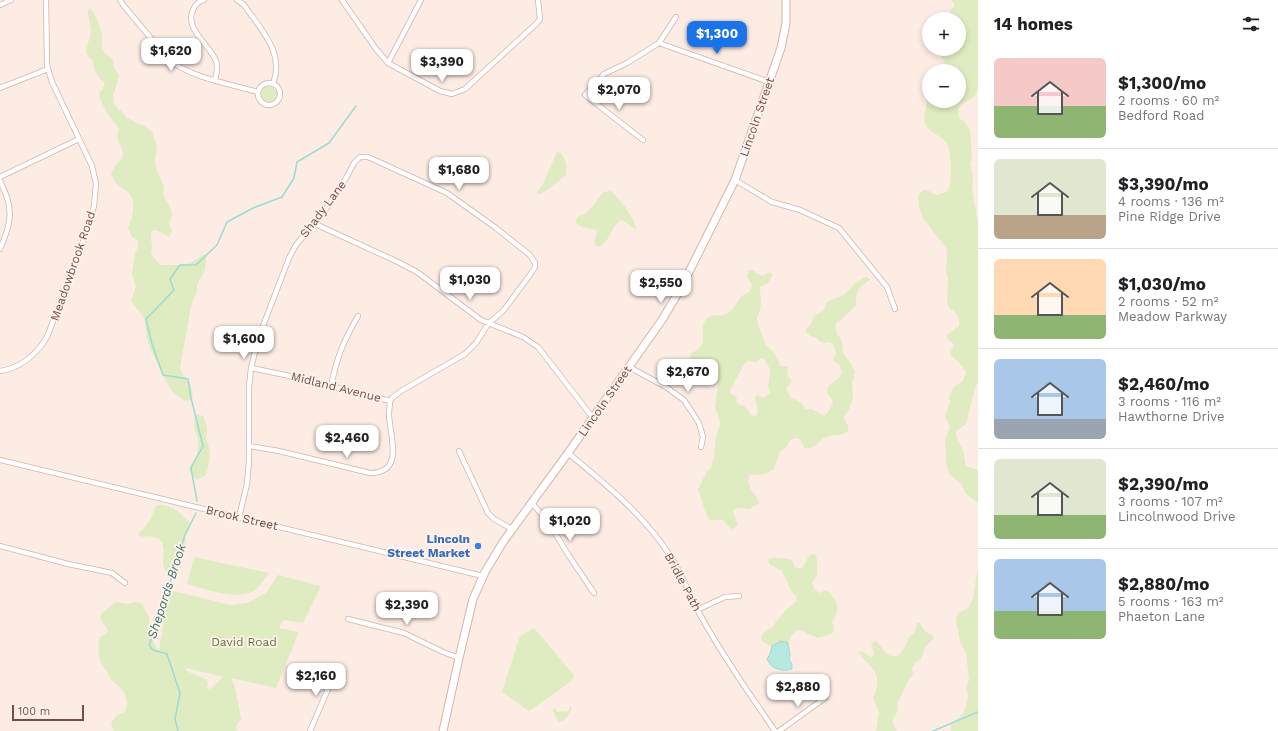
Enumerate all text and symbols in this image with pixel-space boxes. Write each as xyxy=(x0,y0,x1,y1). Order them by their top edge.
map controls xyxy=(922,12,966,108)
button: + xyxy=(922,12,966,56)
icon: filters xyxy=(1240,13,1262,35)
text: 14 homes xyxy=(994,14,1073,34)
pin: $1,300 xyxy=(684,21,750,55)
text: $1,300 xyxy=(696,26,738,41)
pin: $1,620 xyxy=(138,38,204,72)
text: $1,620 xyxy=(150,43,192,58)
pin: $3,390 xyxy=(409,49,475,83)
text: $3,390 xyxy=(420,54,464,69)
button: − xyxy=(922,64,966,108)
text: $1,300/mo xyxy=(1118,73,1206,93)
icon: home xyxy=(1026,74,1074,122)
street label: Lincoln Street xyxy=(737,75,777,159)
pin: $2,070 xyxy=(586,77,652,111)
text: $2,070 xyxy=(597,82,641,97)
text: 2 rooms · 60 m² xyxy=(1118,93,1219,108)
text: Bedford Road xyxy=(1118,108,1204,123)
pin: $1,680 xyxy=(426,157,492,191)
text: $1,680 xyxy=(438,162,480,177)
text: $3,390/mo xyxy=(1118,174,1209,194)
icon: home xyxy=(1026,175,1074,223)
street label: Shady Lane xyxy=(297,178,349,240)
text: 4 rooms · 136 m² xyxy=(1118,194,1224,209)
street label: Meadowbrook Road xyxy=(48,209,98,323)
text: Pine Ridge Drive xyxy=(1118,209,1221,224)
pin: $1,030 xyxy=(437,267,503,301)
pin: $2,550 xyxy=(628,270,694,304)
text: $1,030 xyxy=(449,272,491,287)
text: $1,030/mo xyxy=(1118,274,1206,294)
text: $2,550 xyxy=(639,275,683,290)
icon: home xyxy=(1026,275,1074,323)
text: 2 rooms · 52 m² xyxy=(1118,294,1218,309)
text: Meadow Parkway xyxy=(1118,309,1227,324)
pin: $1,600 xyxy=(211,326,277,360)
text: $1,600 xyxy=(223,331,265,346)
pin: $2,670 xyxy=(655,359,721,393)
street label: Lincoln Street xyxy=(575,363,635,439)
text: $2,670 xyxy=(666,364,710,379)
street label: Midland Avenue xyxy=(289,369,383,405)
text: $2,460/mo xyxy=(1118,374,1209,394)
icon: home xyxy=(1026,375,1074,423)
text: 3 rooms · 116 m² xyxy=(1118,394,1221,409)
text: Hawthorne Drive xyxy=(1118,409,1224,424)
pin: $2,460 xyxy=(314,425,380,459)
text: $2,460 xyxy=(325,430,369,445)
text: $2,390/mo xyxy=(1118,474,1209,494)
icon: home xyxy=(1026,475,1074,523)
text: 3 rooms · 107 m² xyxy=(1118,494,1223,509)
street label: Brook Street xyxy=(205,503,279,533)
pin: $1,020 xyxy=(537,508,603,542)
text: Lincolnwood Drive xyxy=(1118,509,1235,524)
text: $1,020 xyxy=(549,513,591,528)
place label: Lincoln Street Market xyxy=(387,532,471,560)
water label: Shepards Brook xyxy=(144,541,189,641)
marker: Lincoln Street Market xyxy=(473,541,483,551)
street label: Bridle Path xyxy=(662,550,704,614)
text: $2,880/mo xyxy=(1118,574,1209,594)
icon: home xyxy=(1026,575,1074,623)
pin: $2,390 xyxy=(374,592,440,626)
text: 5 rooms · 163 m² xyxy=(1118,594,1224,609)
text: $2,390 xyxy=(385,597,429,612)
text: Phaeton Lane xyxy=(1118,609,1205,624)
park label: David Road xyxy=(211,635,277,649)
pin: $2,160 xyxy=(283,663,349,697)
text: $2,160 xyxy=(296,668,336,683)
pin: $2,880 xyxy=(765,674,831,708)
text: $2,880 xyxy=(776,679,820,694)
scale bar xyxy=(12,703,84,722)
text: 100 m xyxy=(18,705,50,718)

